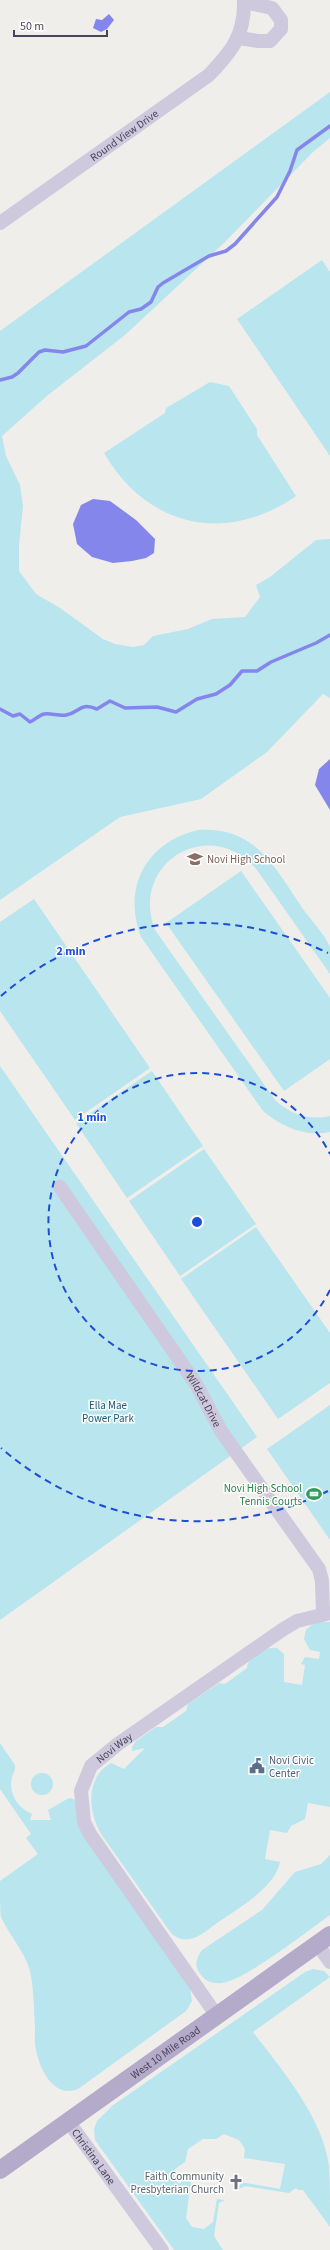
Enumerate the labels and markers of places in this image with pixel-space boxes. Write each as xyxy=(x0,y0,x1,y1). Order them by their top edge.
school or university icon: Novi High School xyxy=(186,850,204,868)
place label: Novi High School xyxy=(207,852,285,867)
centre of rings xyxy=(190,1215,204,1229)
place label: Novi High School Tennis Courts xyxy=(224,1481,302,1509)
sports icon: Novi High School Tennis Courts xyxy=(305,1485,323,1503)
place label: Novi Civic Center xyxy=(269,1753,314,1781)
public building icon: Novi Civic Center xyxy=(248,1757,266,1775)
place label: Faith Community Presbyterian Church xyxy=(131,2169,224,2197)
church icon: Faith Community Presbyterian Church xyxy=(227,2173,245,2191)

